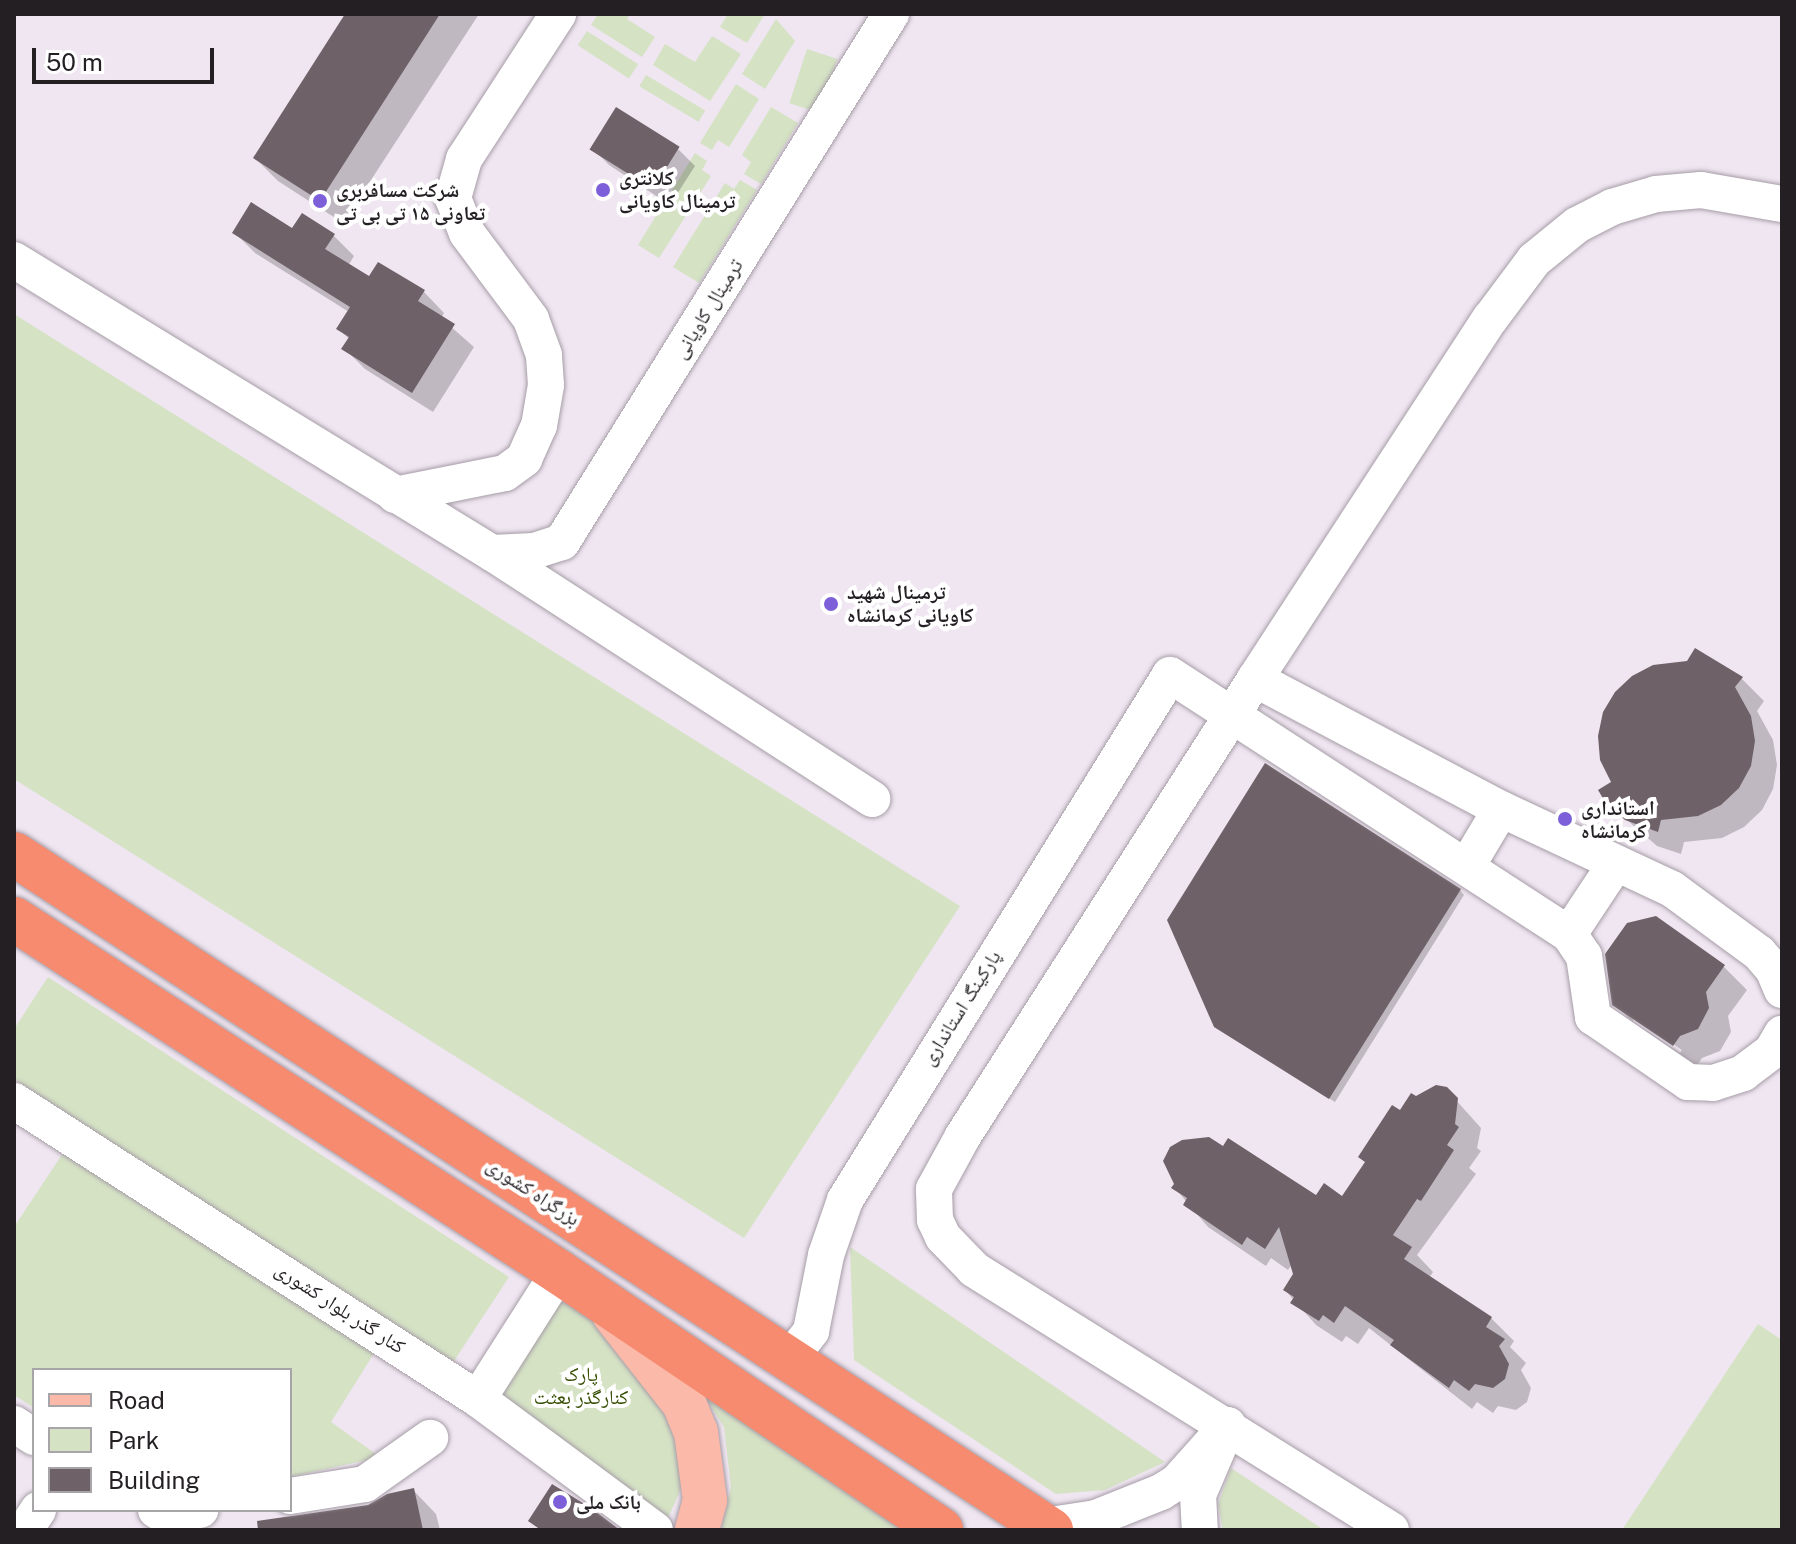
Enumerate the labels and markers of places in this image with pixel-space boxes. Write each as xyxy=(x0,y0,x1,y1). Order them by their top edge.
place label: کلانتری ترمینال کاویانی xyxy=(619,166,735,213)
place label: شرکت مسافربری تعاونی ۱۵ تی بی تی xyxy=(336,178,485,225)
marker: کلانتری ترمینال کاویانی xyxy=(594,181,612,199)
marker: شرکت مسافربری تعاونی ۱۵ تی بی تی xyxy=(311,192,329,210)
place label: ترمینال شهید کاویانی کرمانشاه xyxy=(847,580,974,627)
marker: ترمینال شهید کاویانی کرمانشاه xyxy=(822,595,840,613)
place label: استانداری کرمانشاه xyxy=(1581,796,1655,843)
marker: استانداری کرمانشاه xyxy=(1556,810,1574,828)
place label: بانک ملی xyxy=(576,1490,641,1514)
marker: بانک ملی xyxy=(551,1493,569,1511)

